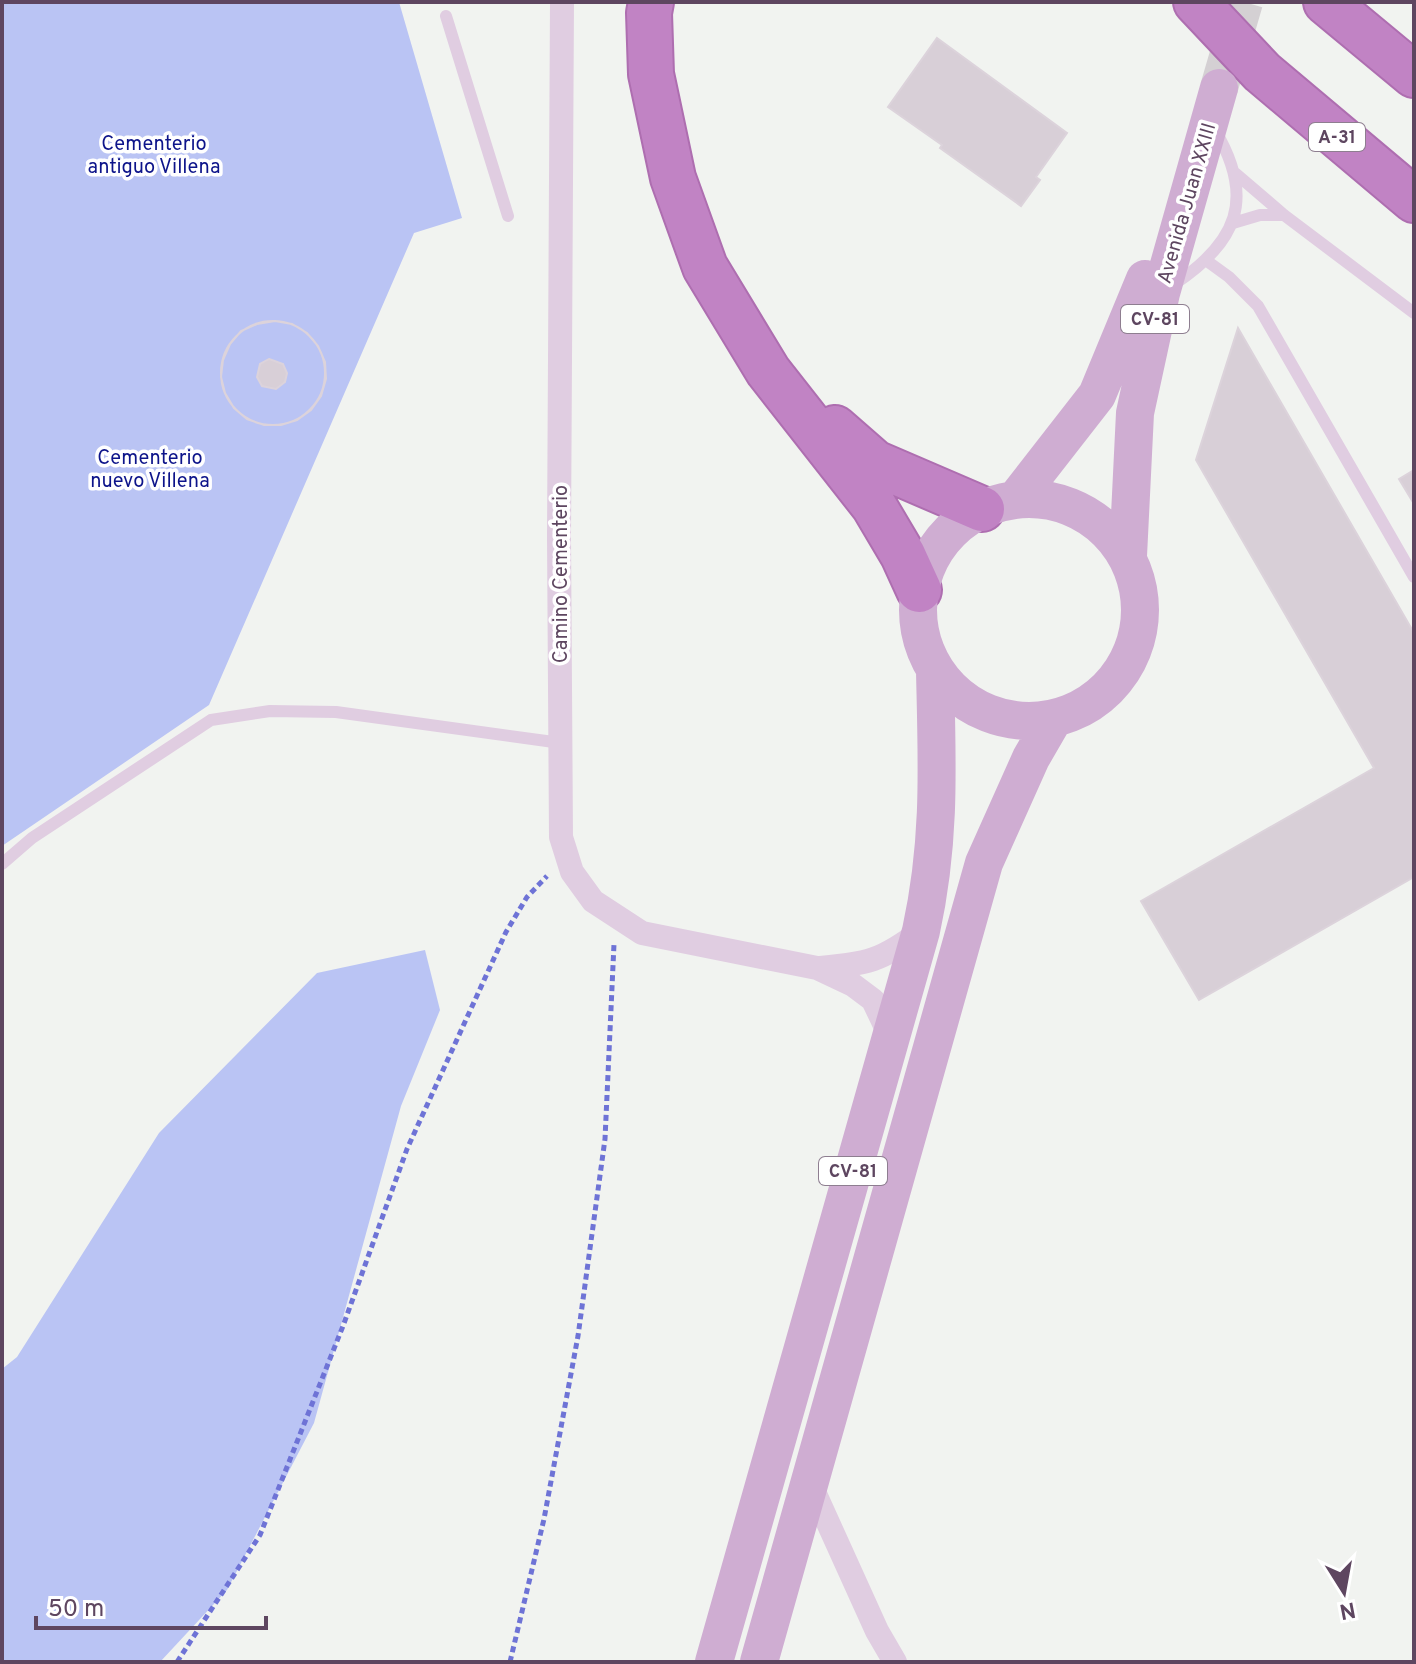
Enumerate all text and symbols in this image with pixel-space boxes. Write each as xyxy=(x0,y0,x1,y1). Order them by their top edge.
street label: Avenida Juan XXIII xyxy=(1153,120,1223,287)
road number: A-31 xyxy=(1309,123,1365,151)
park label: Cementerio antiguo Villena xyxy=(88,132,220,181)
road number: CV-81 xyxy=(1121,305,1189,333)
park label: Cementerio nuevo Villena xyxy=(90,446,210,495)
street label: Camino Cementerio xyxy=(549,485,575,663)
road number: CV-81 xyxy=(819,1157,887,1185)
north arrow xyxy=(1304,1552,1384,1632)
scale bar xyxy=(36,1580,266,1630)
text: N xyxy=(1337,1594,1358,1624)
text: 50 m xyxy=(48,1595,104,1625)

